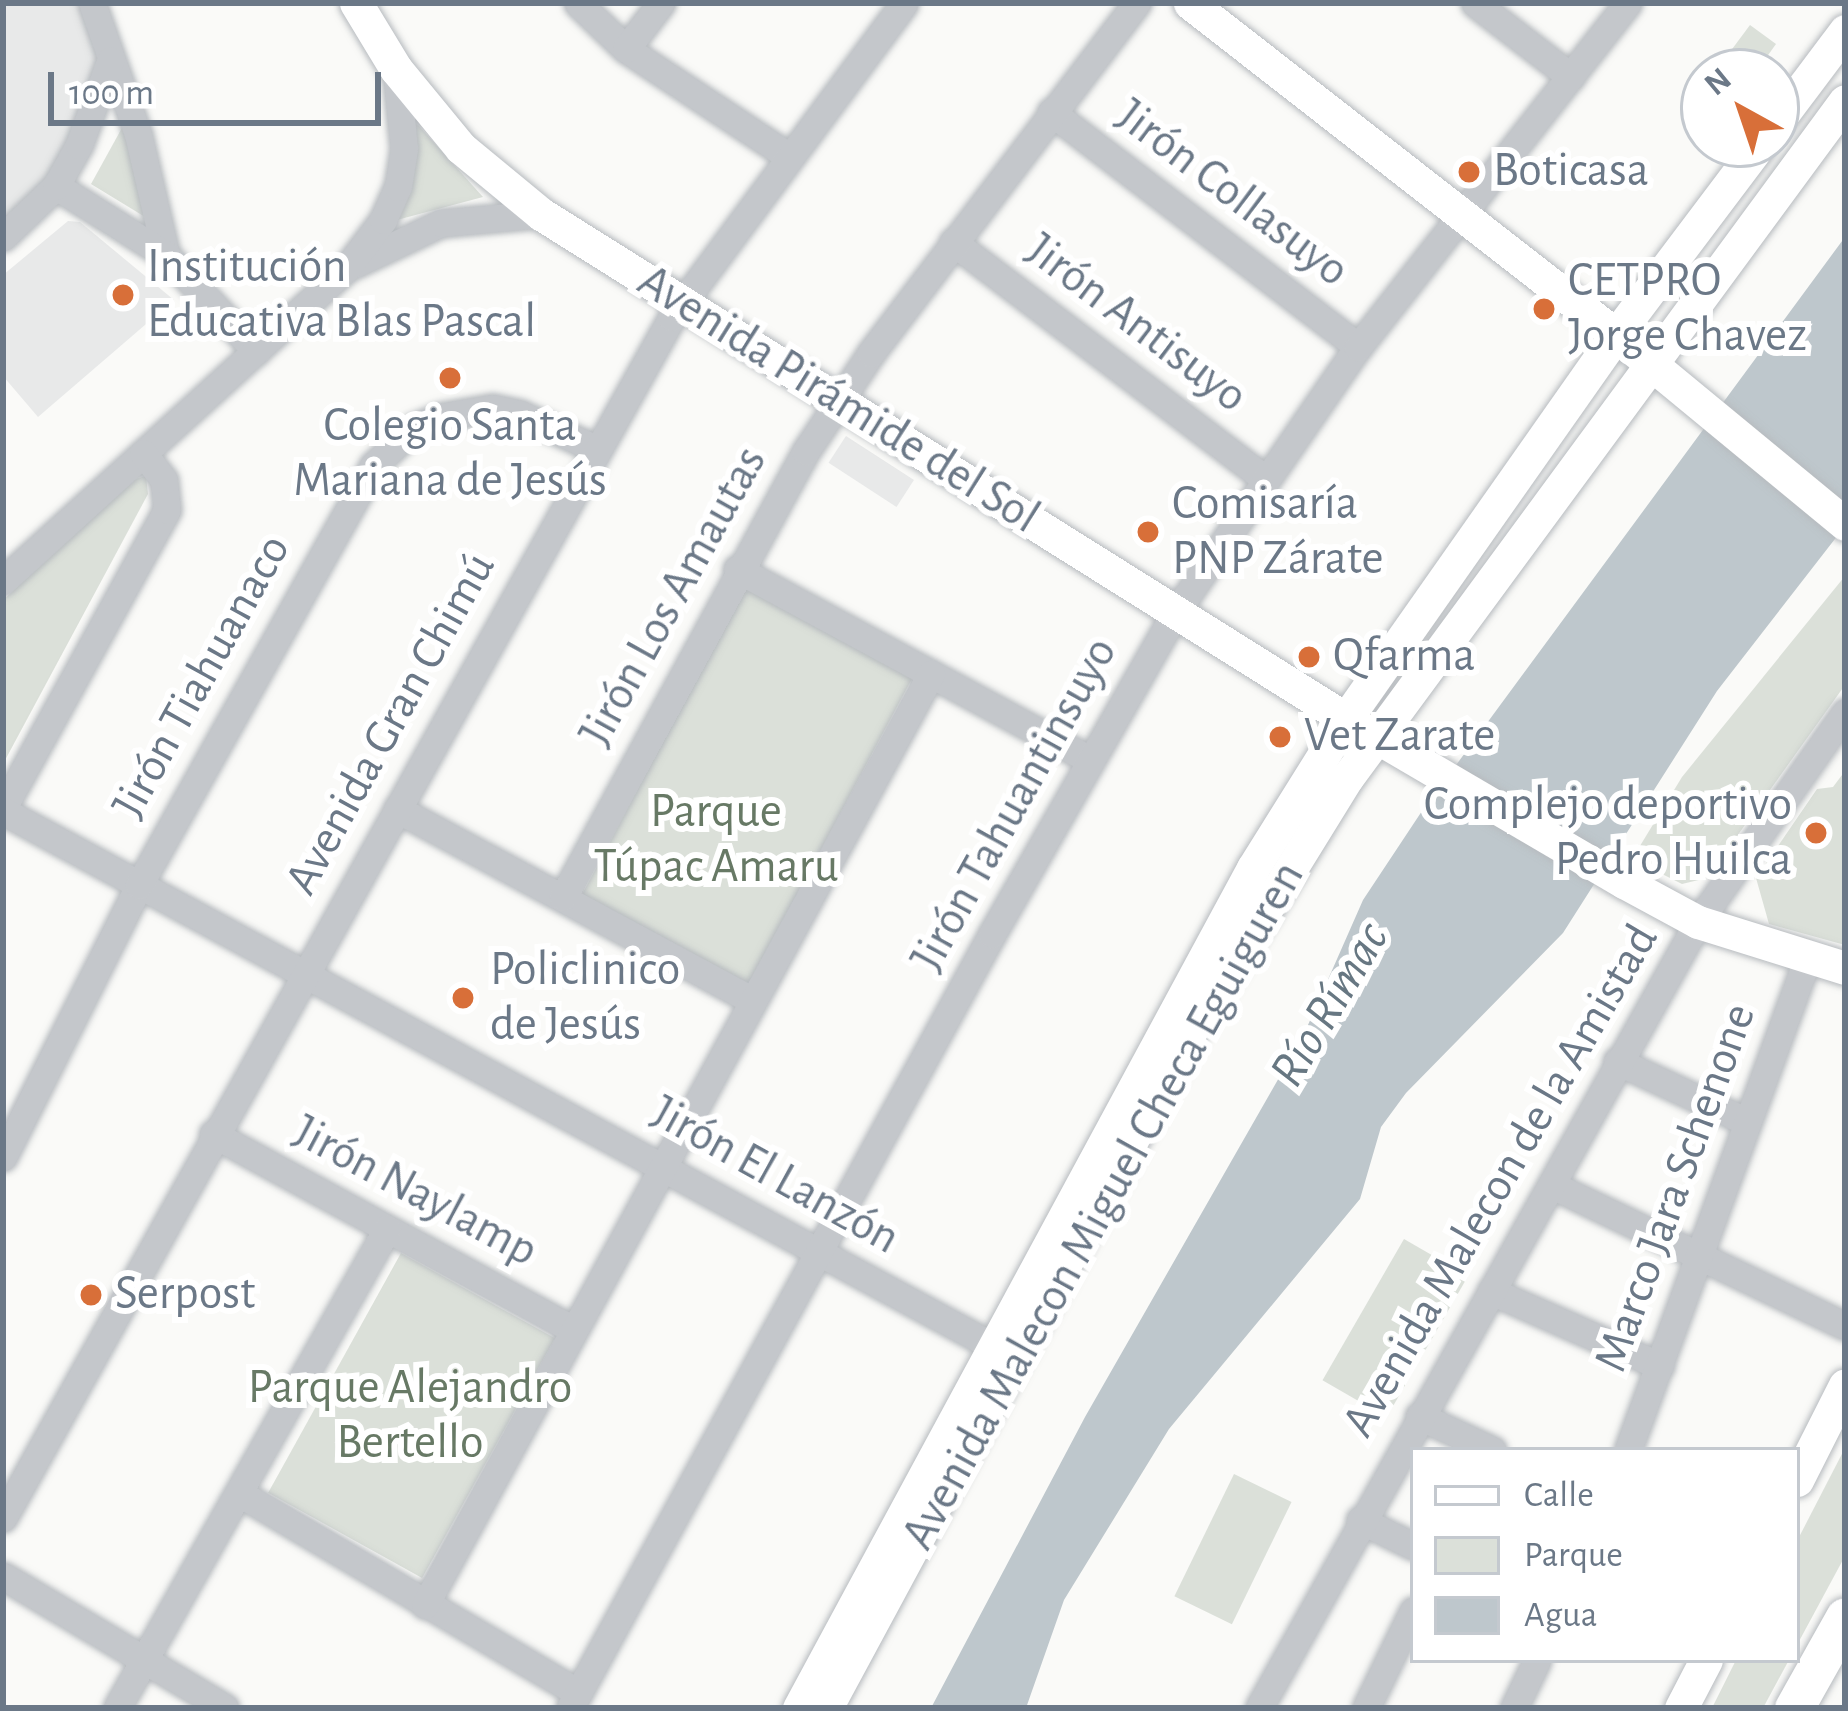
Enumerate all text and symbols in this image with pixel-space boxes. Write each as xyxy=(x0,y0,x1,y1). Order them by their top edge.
scale bar xyxy=(54,48,387,122)
north arrow xyxy=(1680,48,1800,168)
text: N xyxy=(1699,62,1738,102)
text: 100 m xyxy=(69,75,154,111)
street label: Jirón Collasuyo xyxy=(1104,88,1360,300)
place label: Boticasa xyxy=(1493,143,1649,201)
marker: Boticasa xyxy=(1456,159,1482,185)
street label: Jirón Antisuyo xyxy=(1014,222,1258,426)
place label: Institución Educativa Blas Pascal xyxy=(147,238,536,351)
place label: CETPRO Jorge Chavez xyxy=(1568,252,1807,365)
street label: Avenida Pirámide del Sol xyxy=(627,253,1049,547)
marker: Institución Educativa Blas Pascal xyxy=(110,282,136,308)
marker: CETPRO Jorge Chavez xyxy=(1531,296,1557,322)
marker: Colegio Santa Mariana de Jesús xyxy=(437,365,463,391)
place label: Colegio Santa Mariana de Jesús xyxy=(293,397,607,510)
street label: Jirón Los Amautas xyxy=(568,437,780,757)
place label: Comisaría PNP Zárate xyxy=(1172,475,1384,588)
marker: Comisaría PNP Zárate xyxy=(1135,519,1161,545)
street label: Jirón Tiahuanaco xyxy=(100,525,304,829)
street label: Avenida Gran Chimú xyxy=(273,543,509,905)
street label: Jirón Tahuantinsuyo xyxy=(899,628,1131,982)
place label: Qfarma xyxy=(1333,628,1476,686)
marker: Qfarma xyxy=(1296,644,1322,670)
place label: Vet Zarate xyxy=(1304,708,1495,766)
marker: Vet Zarate xyxy=(1267,724,1293,750)
place label: Complejo deportivo Pedro Huilca xyxy=(1424,776,1792,889)
park label: Parque Túpac Amaru xyxy=(594,783,838,896)
marker: Complejo deportivo Pedro Huilca xyxy=(1803,820,1829,846)
street label: Avenida Malecon Miguel Checa Eguiguren xyxy=(890,852,1318,1560)
water label: Río Rímac xyxy=(1257,912,1403,1098)
street label: Avenida Malecon de la Amistad xyxy=(1331,915,1671,1447)
place label: Policlinico de Jesús xyxy=(490,941,680,1054)
marker: Policlinico de Jesús xyxy=(447,982,479,1014)
street label: Marco Jara Schenone xyxy=(1583,996,1769,1380)
street label: Jirón El Lanzón xyxy=(641,1084,909,1268)
street label: Jirón Naylamp xyxy=(283,1104,547,1280)
place label: Serpost xyxy=(115,1266,255,1324)
marker: Serpost xyxy=(78,1282,104,1308)
park label: Parque Alejandro Bertello xyxy=(248,1359,572,1472)
legend xyxy=(1410,1447,1800,1663)
text: Calle xyxy=(1524,1477,1594,1513)
text: Parque xyxy=(1524,1537,1623,1573)
text: Agua xyxy=(1524,1597,1597,1633)

